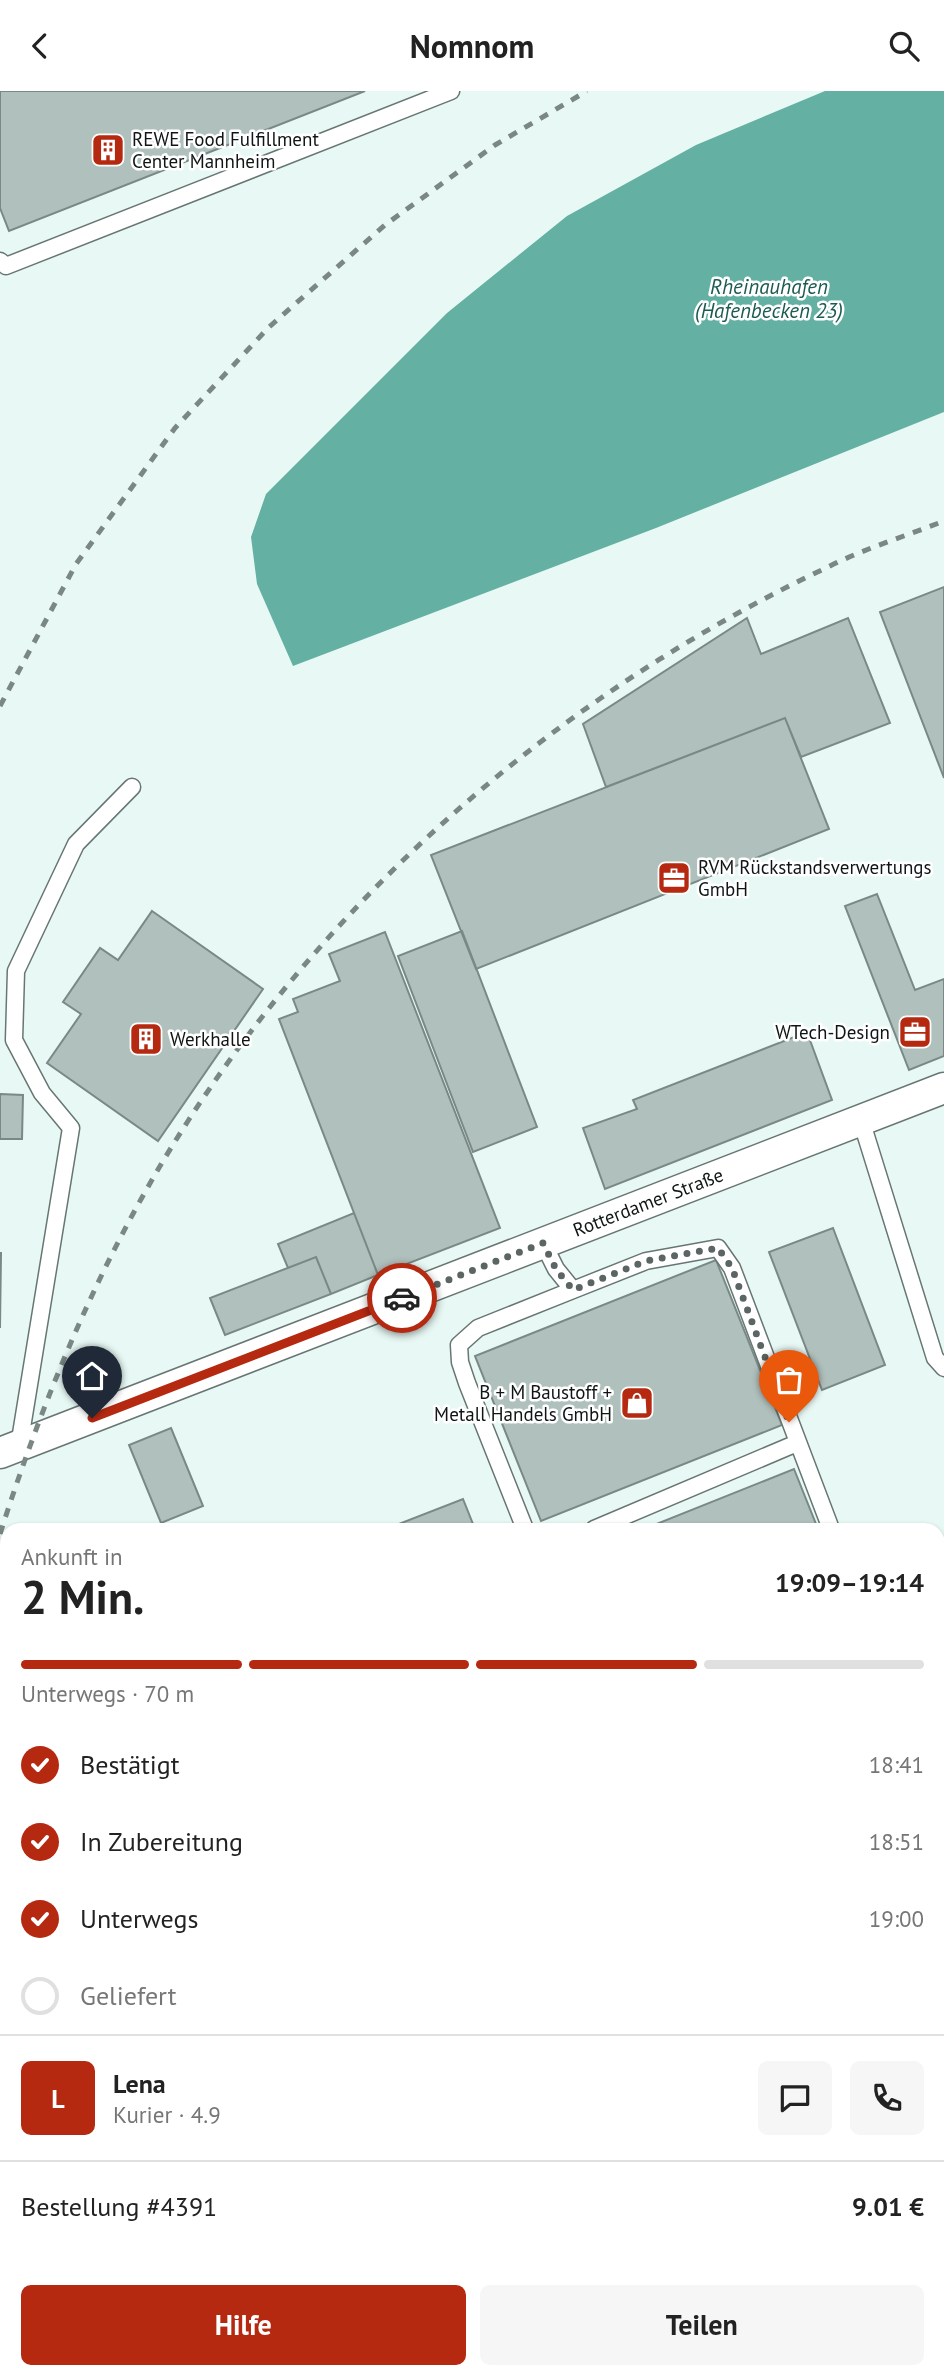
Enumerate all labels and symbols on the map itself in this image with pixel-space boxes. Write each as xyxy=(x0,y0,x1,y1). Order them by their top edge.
place label: REWE Food Fulfillment Center Mannheim xyxy=(132,127,319,173)
building icon: REWE Food Fulfillment Center Mannheim xyxy=(89,131,127,169)
water label: Rheinauhafen (Hafenbecken 23) xyxy=(695,273,843,324)
place label: RVM Rückstandsverwertungs GmbH xyxy=(698,855,932,901)
office icon: RVM Rückstandsverwertungs GmbH xyxy=(655,859,693,897)
office icon: WTech-Design xyxy=(896,1013,934,1051)
building icon: Werkhalle xyxy=(127,1020,165,1058)
place label: WTech-Design xyxy=(775,1020,890,1044)
place label: Werkhalle xyxy=(170,1027,251,1051)
street label: Rotterdamer Straße xyxy=(570,1162,726,1242)
courier xyxy=(367,1263,437,1333)
pin xyxy=(62,1346,122,1418)
pin xyxy=(759,1350,819,1422)
place label: B + M Baustoff + Metall Handels GmbH xyxy=(434,1380,612,1426)
shop icon: B + M Baustoff + Metall Handels GmbH xyxy=(618,1384,656,1422)

